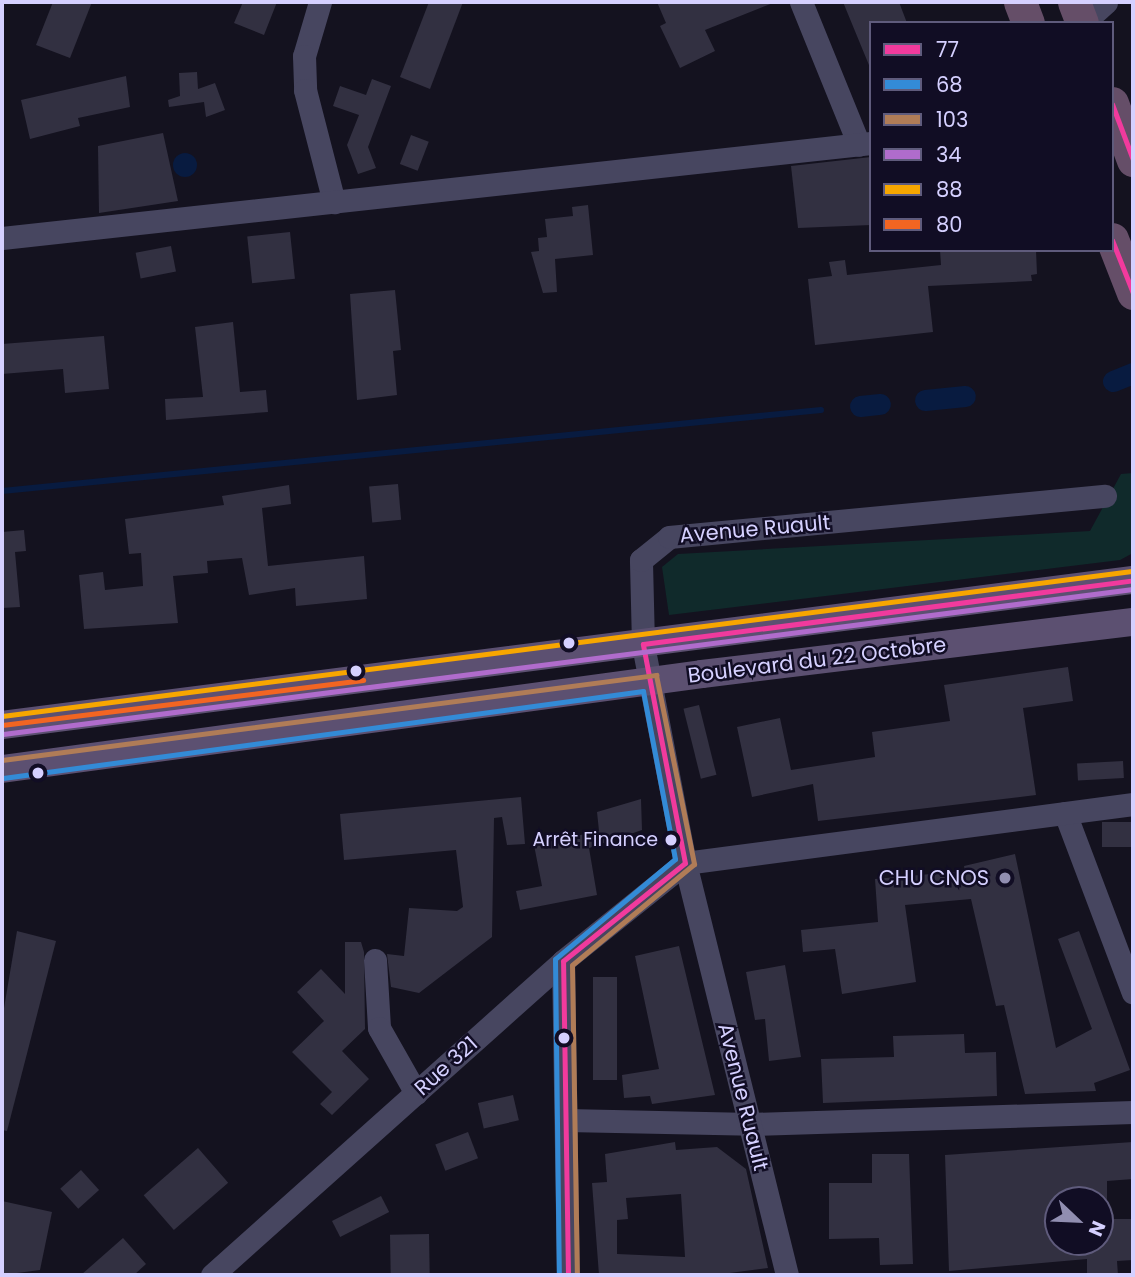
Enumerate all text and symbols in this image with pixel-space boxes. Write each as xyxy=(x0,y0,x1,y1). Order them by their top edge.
legend xyxy=(869,21,1114,252)
text: 77 xyxy=(936,35,959,64)
text: 68 xyxy=(936,70,963,99)
text: 103 xyxy=(936,105,968,134)
text: 34 xyxy=(936,140,962,169)
text: 88 xyxy=(936,175,963,204)
text: 80 xyxy=(936,210,962,239)
street label: Avenue Ruault xyxy=(679,510,831,548)
street label: Boulevard du 22 Octobre xyxy=(686,632,948,688)
unlabelled marker xyxy=(562,636,576,650)
unlabelled marker xyxy=(349,664,363,678)
unlabelled marker xyxy=(31,766,45,780)
place label: Arrêt Finance xyxy=(533,829,658,851)
marker: Arrêt Finance xyxy=(664,833,678,847)
place label: CHU CNOS xyxy=(879,865,989,891)
marker: CHU CNOS xyxy=(995,868,1015,888)
street label: Avenue Ruault xyxy=(712,1021,774,1173)
street label: Rue 321 xyxy=(409,1031,483,1101)
unlabelled marker xyxy=(557,1031,571,1045)
north arrow xyxy=(1044,1186,1114,1256)
text: N xyxy=(1082,1217,1112,1240)

